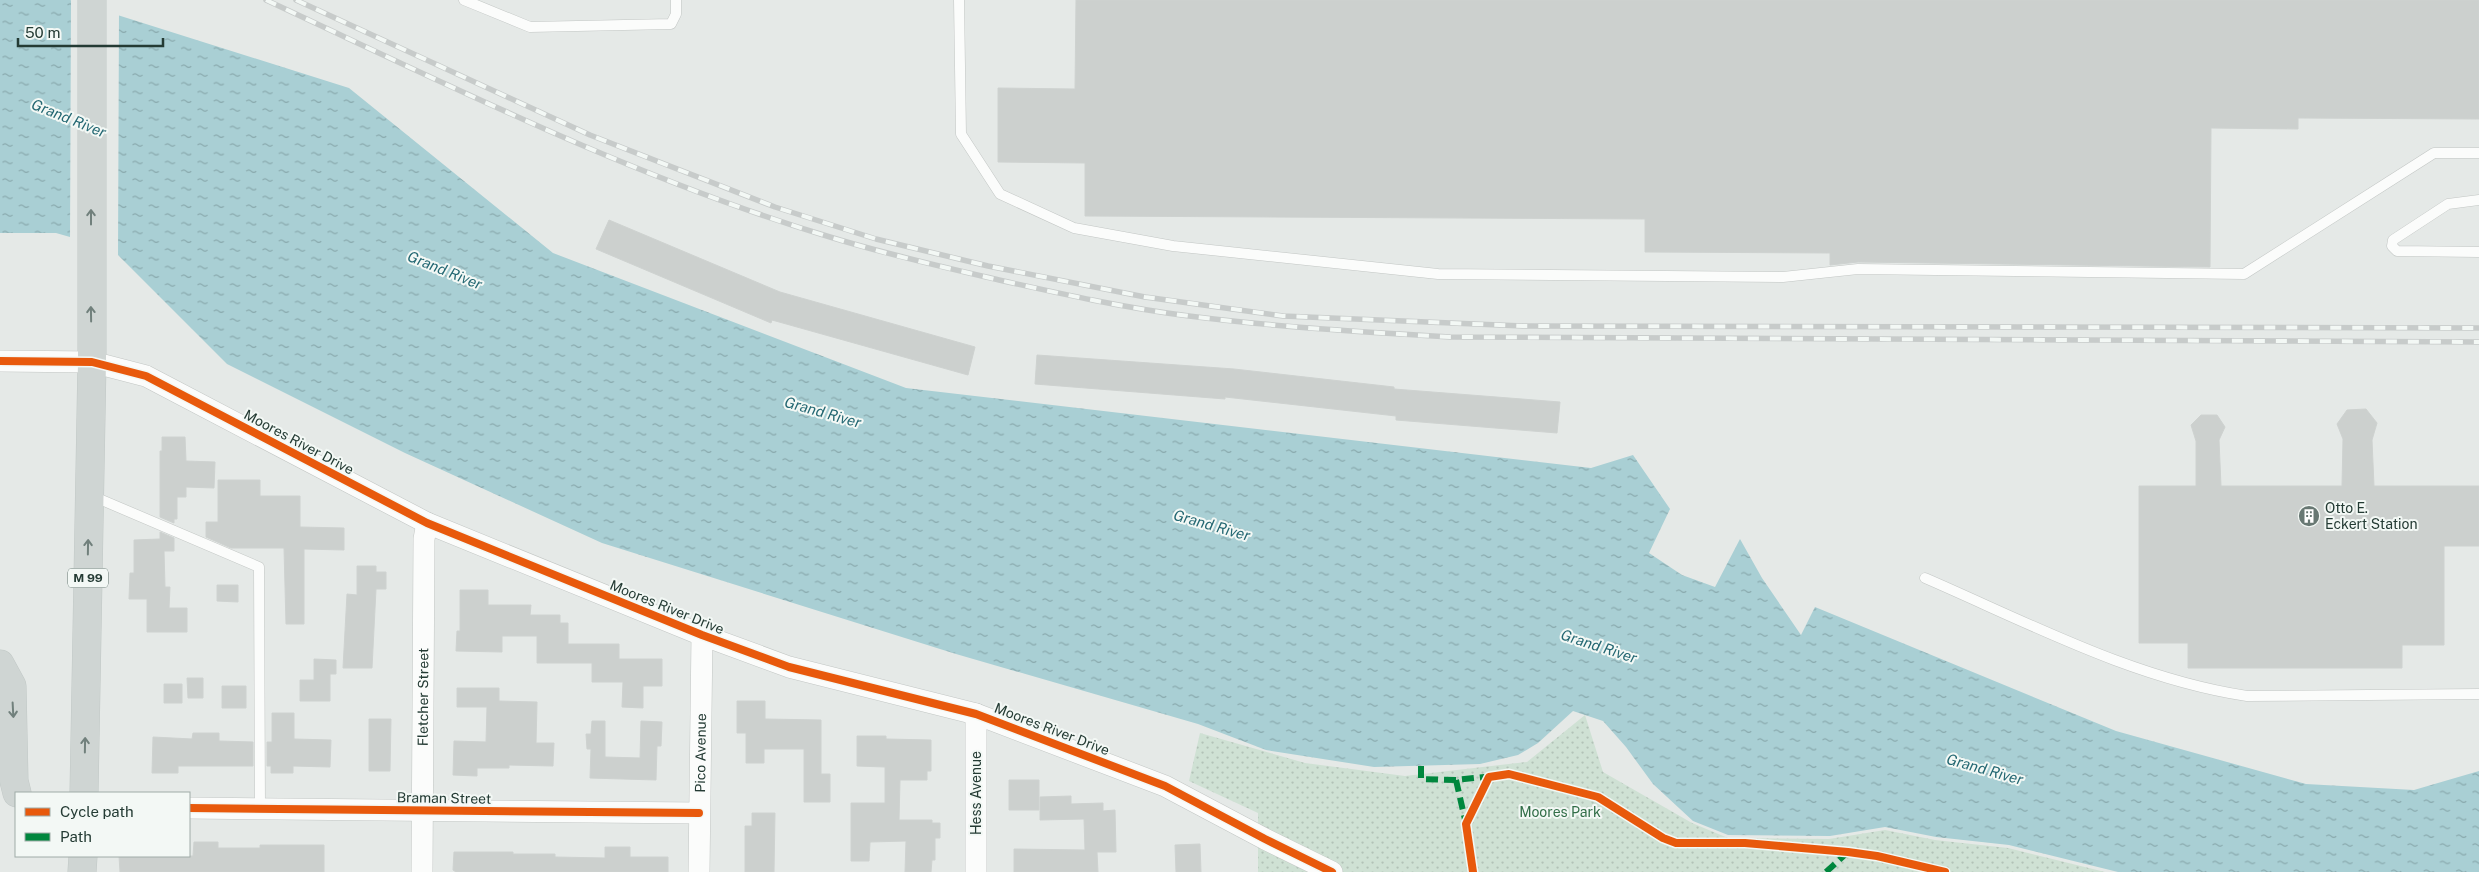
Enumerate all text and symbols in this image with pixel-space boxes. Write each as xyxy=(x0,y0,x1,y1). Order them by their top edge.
scale bar xyxy=(18,15,162,47)
text: 50 m xyxy=(25,24,60,41)
water label: Grand River xyxy=(29,95,109,141)
one-way arrow xyxy=(86,209,96,226)
water label: Grand River xyxy=(405,247,485,293)
one-way arrow xyxy=(87,306,96,322)
water label: Grand River xyxy=(783,393,864,431)
street label: Moores River Drive xyxy=(241,406,357,478)
place label: Otto E. Eckert Station xyxy=(2325,500,2418,532)
building icon: Otto E. Eckert Station xyxy=(2297,504,2321,528)
water label: Grand River xyxy=(1172,506,1253,544)
one-way arrow xyxy=(84,539,93,555)
road number: M 99 xyxy=(68,568,108,588)
street label: Moores River Drive xyxy=(607,577,727,637)
water label: Grand River xyxy=(1559,626,1639,666)
street label: Fletcher Street xyxy=(415,648,431,746)
street label: Moores River Drive xyxy=(992,700,1112,758)
one-way arrow xyxy=(8,702,17,718)
street label: Pico Avenue xyxy=(692,713,709,793)
one-way arrow xyxy=(80,737,90,753)
water label: Grand River xyxy=(1945,750,2026,788)
street label: Hess Avenue xyxy=(968,751,984,835)
street label: Braman Street xyxy=(397,789,491,807)
legend xyxy=(15,792,190,857)
text: Cycle path xyxy=(60,803,134,820)
park label: Moores Park xyxy=(1519,804,1601,820)
text: Path xyxy=(60,828,92,845)

